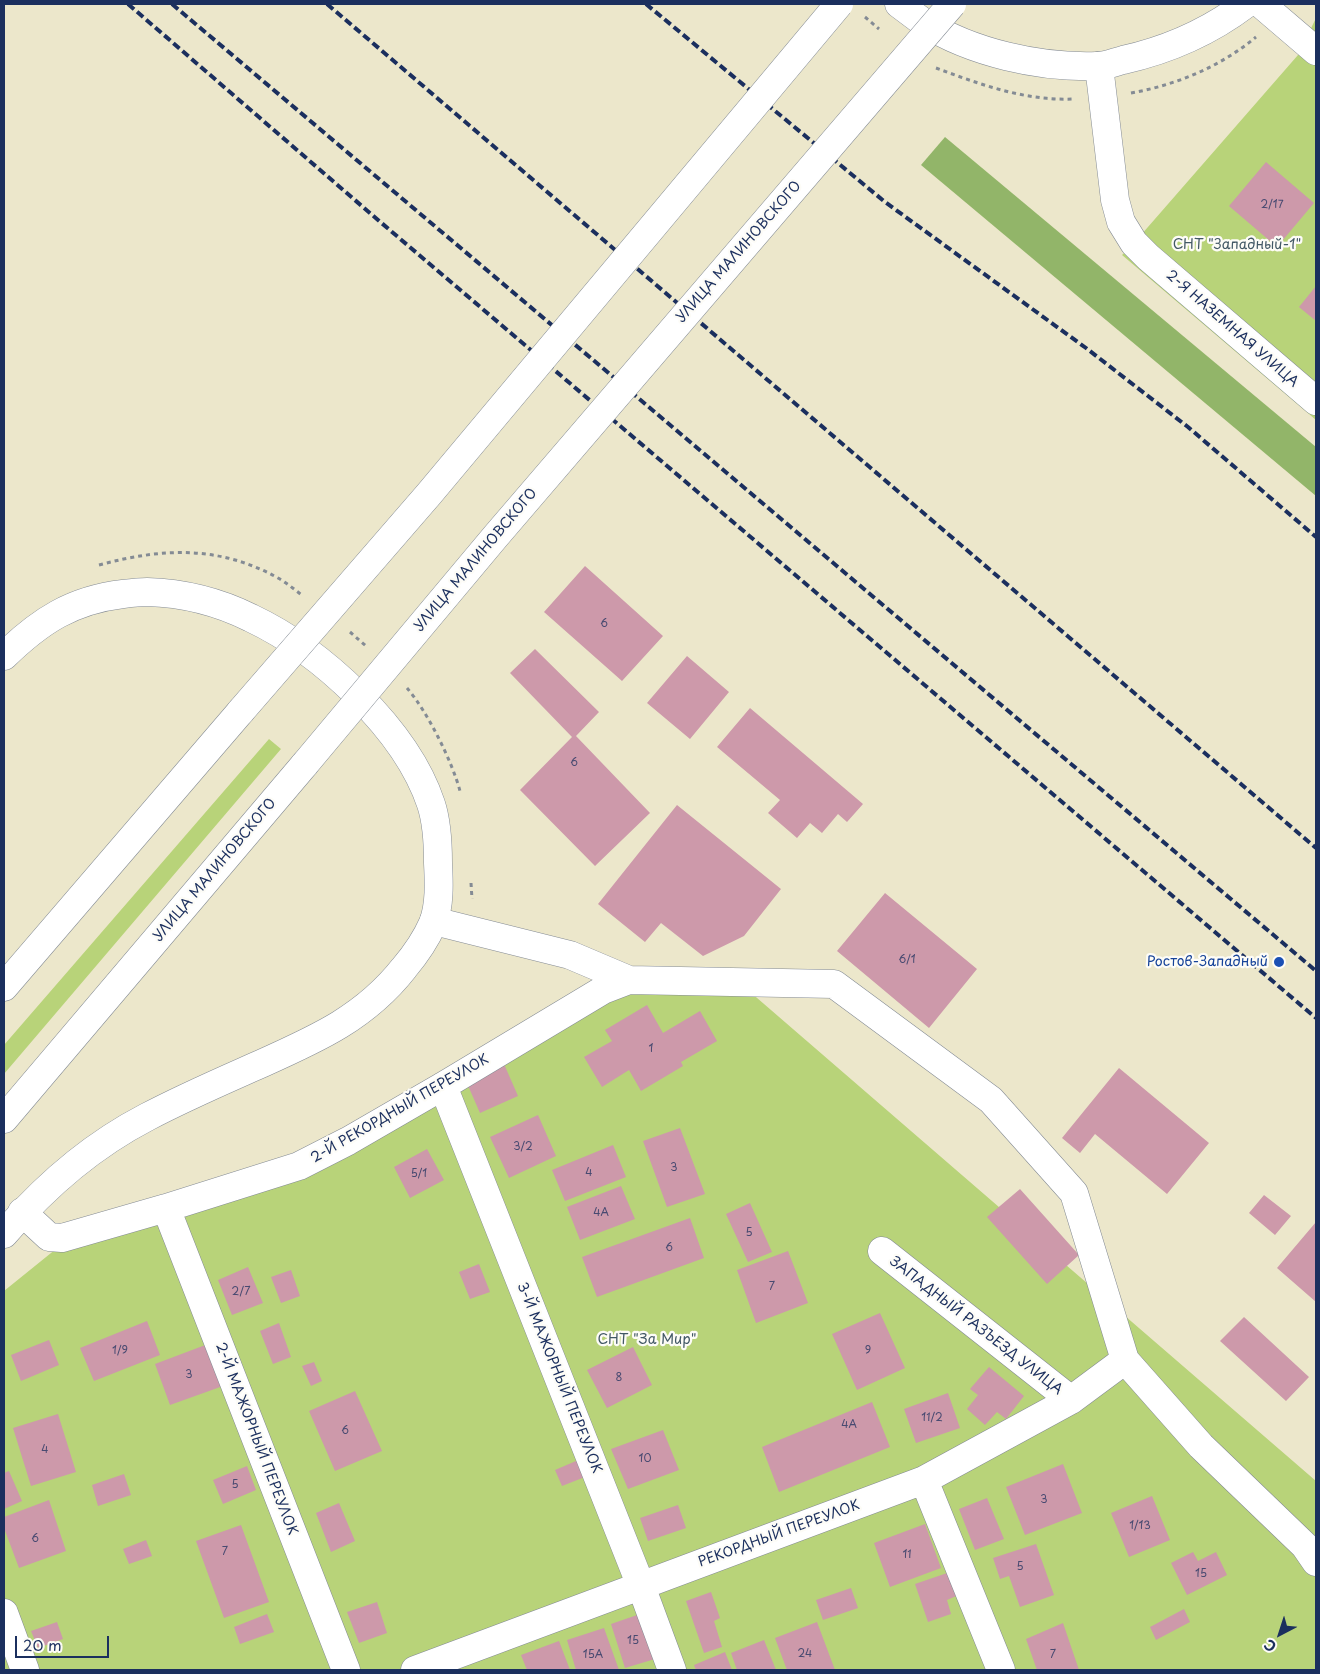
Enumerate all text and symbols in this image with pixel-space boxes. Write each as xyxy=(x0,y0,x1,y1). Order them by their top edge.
street label: УЛИЦА МАЛИНОВСКОГО xyxy=(673,178,805,326)
house number: 2/17 xyxy=(1260,198,1284,212)
park label: СНТ "Западный-1" xyxy=(1173,237,1301,253)
street label: 2-Я НАЗЕМНАЯ УЛИЦА xyxy=(1162,267,1302,391)
street label: УЛИЦА МАЛИНОВСКОГО xyxy=(411,485,541,635)
house number: 6 xyxy=(600,617,608,631)
house number: 6 xyxy=(570,756,578,770)
street label: УЛИЦА МАЛИНОВСКОГО xyxy=(150,795,280,945)
house number: 6/1 xyxy=(898,953,916,967)
place label: Ростов-Западный xyxy=(1147,954,1268,970)
marker: Ростов-Западный xyxy=(1272,955,1286,969)
house number: 1 xyxy=(649,1042,653,1056)
street label: 2-Й РЕКОРДНЫЙ ПЕРЕУЛОК xyxy=(308,1051,492,1167)
house number: 3/2 xyxy=(513,1140,533,1154)
house number: 3 xyxy=(670,1161,678,1175)
house number: 4 xyxy=(585,1166,593,1180)
house number: 5/1 xyxy=(411,1167,427,1181)
house number: 4А xyxy=(593,1206,609,1220)
house number: 5 xyxy=(745,1226,753,1240)
house number: 6 xyxy=(665,1241,673,1255)
street label: ЗАПАДНЫЙ РАЗЪЕЗД УЛИЦА xyxy=(886,1253,1066,1399)
street label: 3-Й МАЖОРНЫЙ ПЕРЕУЛОК xyxy=(513,1280,605,1476)
house number: 7 xyxy=(769,1280,775,1294)
house number: 2/7 xyxy=(232,1285,250,1299)
park label: СНТ "За Мир" xyxy=(598,1332,696,1348)
street label: 2-Й МАЖОРНЫЙ ПЕРЕУЛОК xyxy=(211,1340,301,1538)
house number: 1/9 xyxy=(112,1344,128,1358)
house number: 9 xyxy=(865,1344,871,1358)
house number: 3 xyxy=(185,1368,193,1382)
house number: 8 xyxy=(616,1371,622,1385)
house number: 11/2 xyxy=(921,1411,943,1425)
house number: 4А xyxy=(841,1418,857,1432)
house number: 6 xyxy=(341,1424,349,1438)
house number: 4 xyxy=(41,1443,49,1457)
house number: 10 xyxy=(639,1452,651,1466)
house number: 5 xyxy=(231,1478,239,1492)
house number: 3 xyxy=(1040,1493,1048,1507)
street label: РЕКОРДНЫЙ ПЕРЕУЛОК xyxy=(696,1497,862,1571)
house number: 1/13 xyxy=(1129,1519,1151,1533)
house number: 6 xyxy=(31,1532,39,1546)
house number: 7 xyxy=(222,1545,228,1559)
house number: 11 xyxy=(902,1548,912,1562)
house number: 5 xyxy=(1016,1560,1024,1574)
house number: 15 xyxy=(1195,1567,1207,1581)
north arrow xyxy=(1255,1609,1305,1659)
scale bar xyxy=(18,1626,111,1658)
text: 20 m xyxy=(23,1633,62,1656)
house number: 15 xyxy=(627,1634,639,1648)
text: С xyxy=(1259,1634,1281,1657)
house number: 24 xyxy=(798,1647,812,1661)
house number: 15А xyxy=(583,1648,603,1662)
house number: 7 xyxy=(1050,1648,1056,1662)

